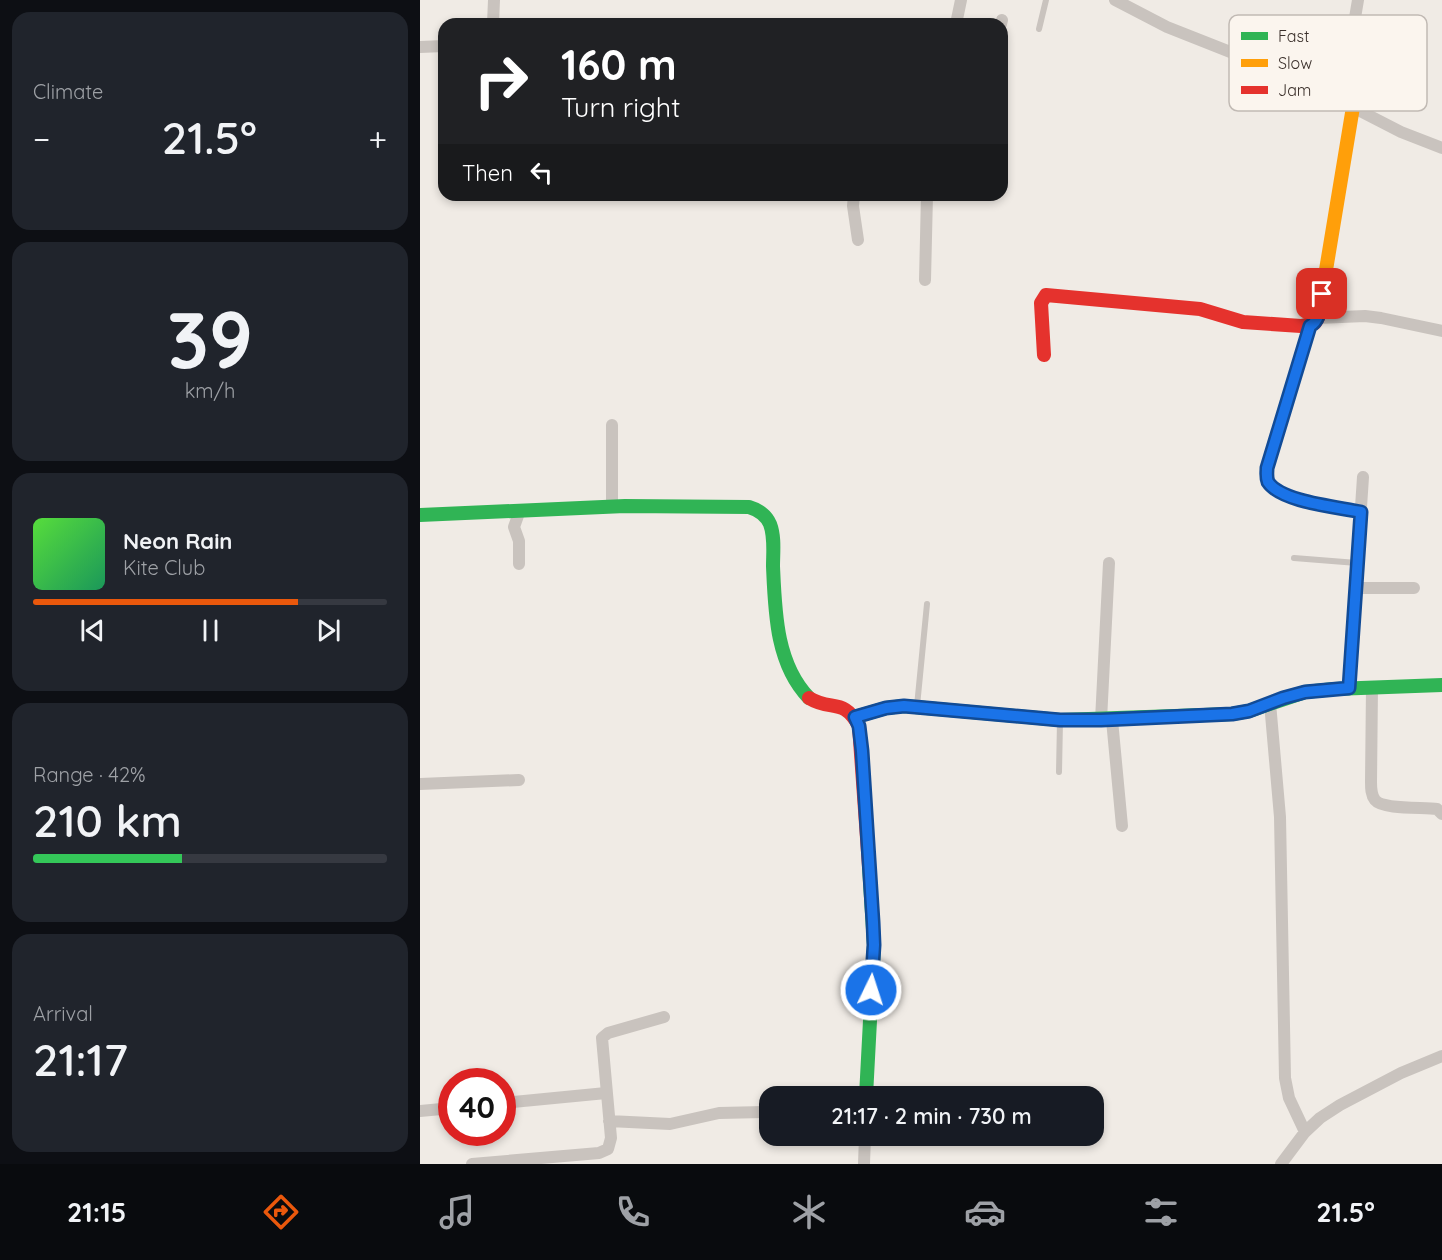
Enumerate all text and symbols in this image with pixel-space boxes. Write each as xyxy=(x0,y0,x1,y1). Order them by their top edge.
legend xyxy=(1229,15,1427,111)
text: Fast xyxy=(1278,26,1309,46)
text: 160 m xyxy=(561,38,677,91)
icon: right xyxy=(462,42,540,120)
text: Slow xyxy=(1278,53,1312,73)
text: Climate xyxy=(33,79,103,104)
text: Jam xyxy=(1278,80,1311,100)
text: Turn right xyxy=(561,90,680,124)
text: 21.5° xyxy=(162,109,257,165)
text: − xyxy=(33,118,50,159)
text: + xyxy=(368,118,387,159)
icon: left xyxy=(525,156,558,189)
text: Then xyxy=(462,159,513,187)
pin xyxy=(1296,268,1347,319)
icon: arrive xyxy=(1305,277,1338,310)
text: 39 xyxy=(167,290,253,388)
text: km/h xyxy=(185,378,235,403)
text: Neon Rain xyxy=(123,527,232,555)
text: Kite Club xyxy=(123,555,205,580)
icon: previous xyxy=(76,614,109,647)
icon: pause xyxy=(194,614,227,647)
icon: next xyxy=(312,614,345,647)
text: Range · 42% xyxy=(33,762,146,787)
text: 210 km xyxy=(33,792,182,848)
position arrow xyxy=(839,958,903,1022)
text: Arrival xyxy=(33,1001,93,1026)
text: 21:17 xyxy=(33,1031,128,1087)
speed limit sign: 40 xyxy=(438,1068,516,1146)
text: 21:17 · 2 min · 730 m xyxy=(831,1102,1032,1130)
icon: directions xyxy=(260,1191,302,1233)
icon: music xyxy=(436,1191,478,1233)
icon: phone xyxy=(612,1191,654,1233)
icon: climate xyxy=(788,1191,830,1233)
icon: car xyxy=(964,1191,1006,1233)
icon: filters xyxy=(1140,1191,1182,1233)
text: 21:15 xyxy=(67,1195,126,1229)
text: 21.5° xyxy=(1316,1195,1375,1229)

